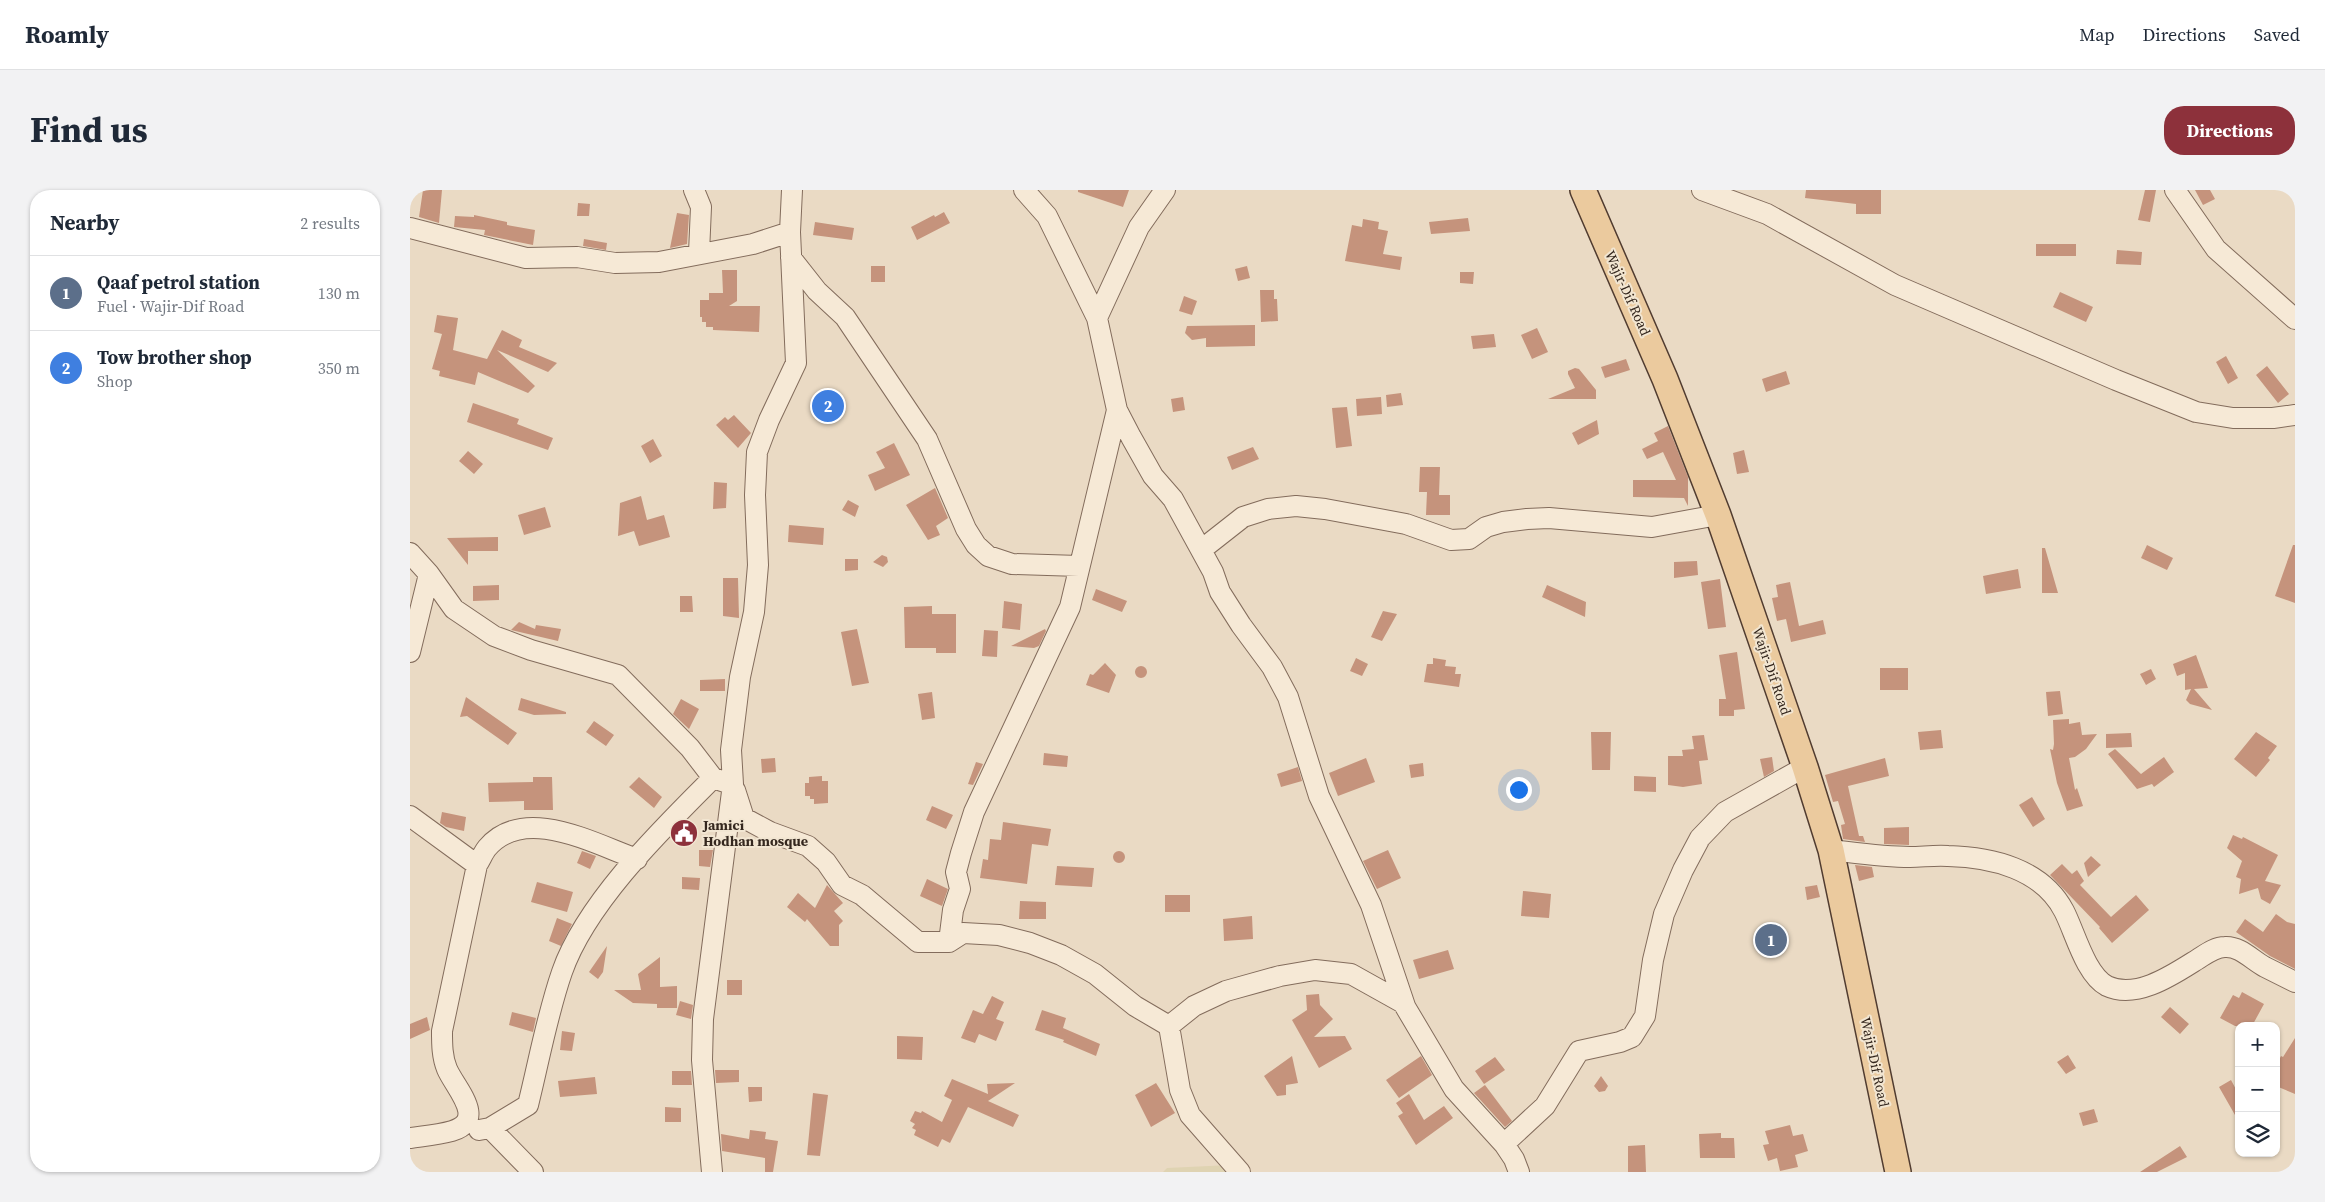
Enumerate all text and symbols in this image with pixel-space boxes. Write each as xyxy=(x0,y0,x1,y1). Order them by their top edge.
text: Roamly xyxy=(25,18,109,51)
text: Map xyxy=(2079,22,2115,47)
text: Directions xyxy=(2143,22,2226,47)
text: Saved xyxy=(2254,22,2300,47)
text: Find us xyxy=(30,106,148,154)
button: Directions xyxy=(2164,106,2295,155)
text: Nearby xyxy=(50,208,120,237)
text: 2 results xyxy=(300,212,360,234)
street label: Wajir-Dif Road xyxy=(1600,247,1656,339)
text: Qaaf petrol station xyxy=(97,269,260,295)
text: 1 xyxy=(62,282,70,304)
text: 130 m xyxy=(318,282,360,304)
text: Fuel · Wajir-Dif Road xyxy=(97,295,244,317)
text: Tow brother shop xyxy=(97,344,252,370)
text: 2 xyxy=(62,357,70,379)
text: 350 m xyxy=(318,357,360,379)
text: Shop xyxy=(97,370,133,392)
pin: 2 xyxy=(812,387,844,425)
street label: Wajir-Dif Road xyxy=(1748,624,1796,718)
your location xyxy=(1506,777,1532,803)
place label: Jamici Hodhan mosque xyxy=(702,815,808,851)
public building icon: Jamici Hodhan mosque xyxy=(669,818,699,848)
pin: 1 xyxy=(1755,921,1787,959)
street label: Wajir-Dif Road xyxy=(1856,1015,1894,1109)
map controls xyxy=(2235,1022,2280,1157)
button: + xyxy=(2235,1022,2280,1067)
button: − xyxy=(2235,1067,2280,1112)
button: layers xyxy=(2235,1112,2280,1157)

